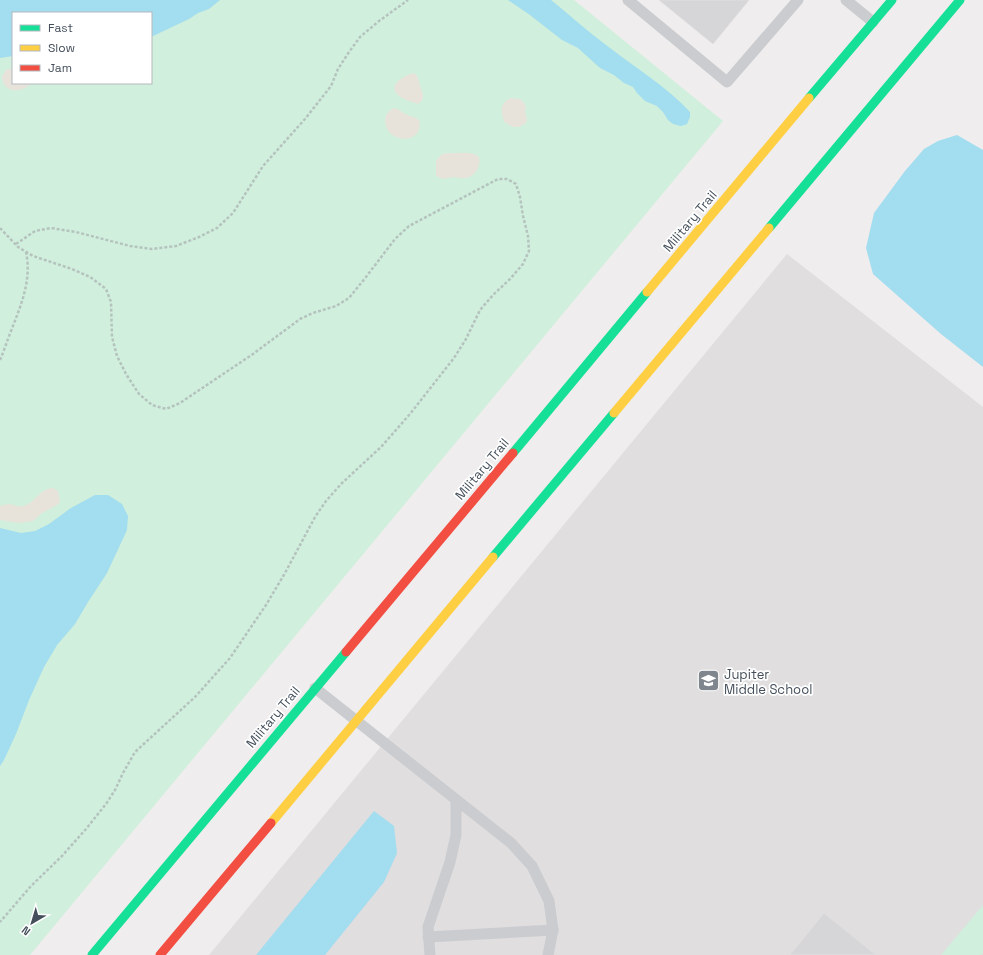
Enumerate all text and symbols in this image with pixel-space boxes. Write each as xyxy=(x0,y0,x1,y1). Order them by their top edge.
legend xyxy=(12,12,152,84)
text: Fast xyxy=(48,20,73,36)
text: Slow xyxy=(48,40,75,56)
text: Jam xyxy=(48,60,72,76)
street label: Military Trail xyxy=(659,187,721,255)
street label: Military Trail xyxy=(451,435,513,503)
place label: Jupiter Middle School xyxy=(724,666,812,698)
school or university icon: Jupiter Middle School xyxy=(696,668,722,694)
street label: Military Trail xyxy=(242,683,304,751)
north arrow xyxy=(12,903,52,943)
text: N xyxy=(19,923,33,939)

